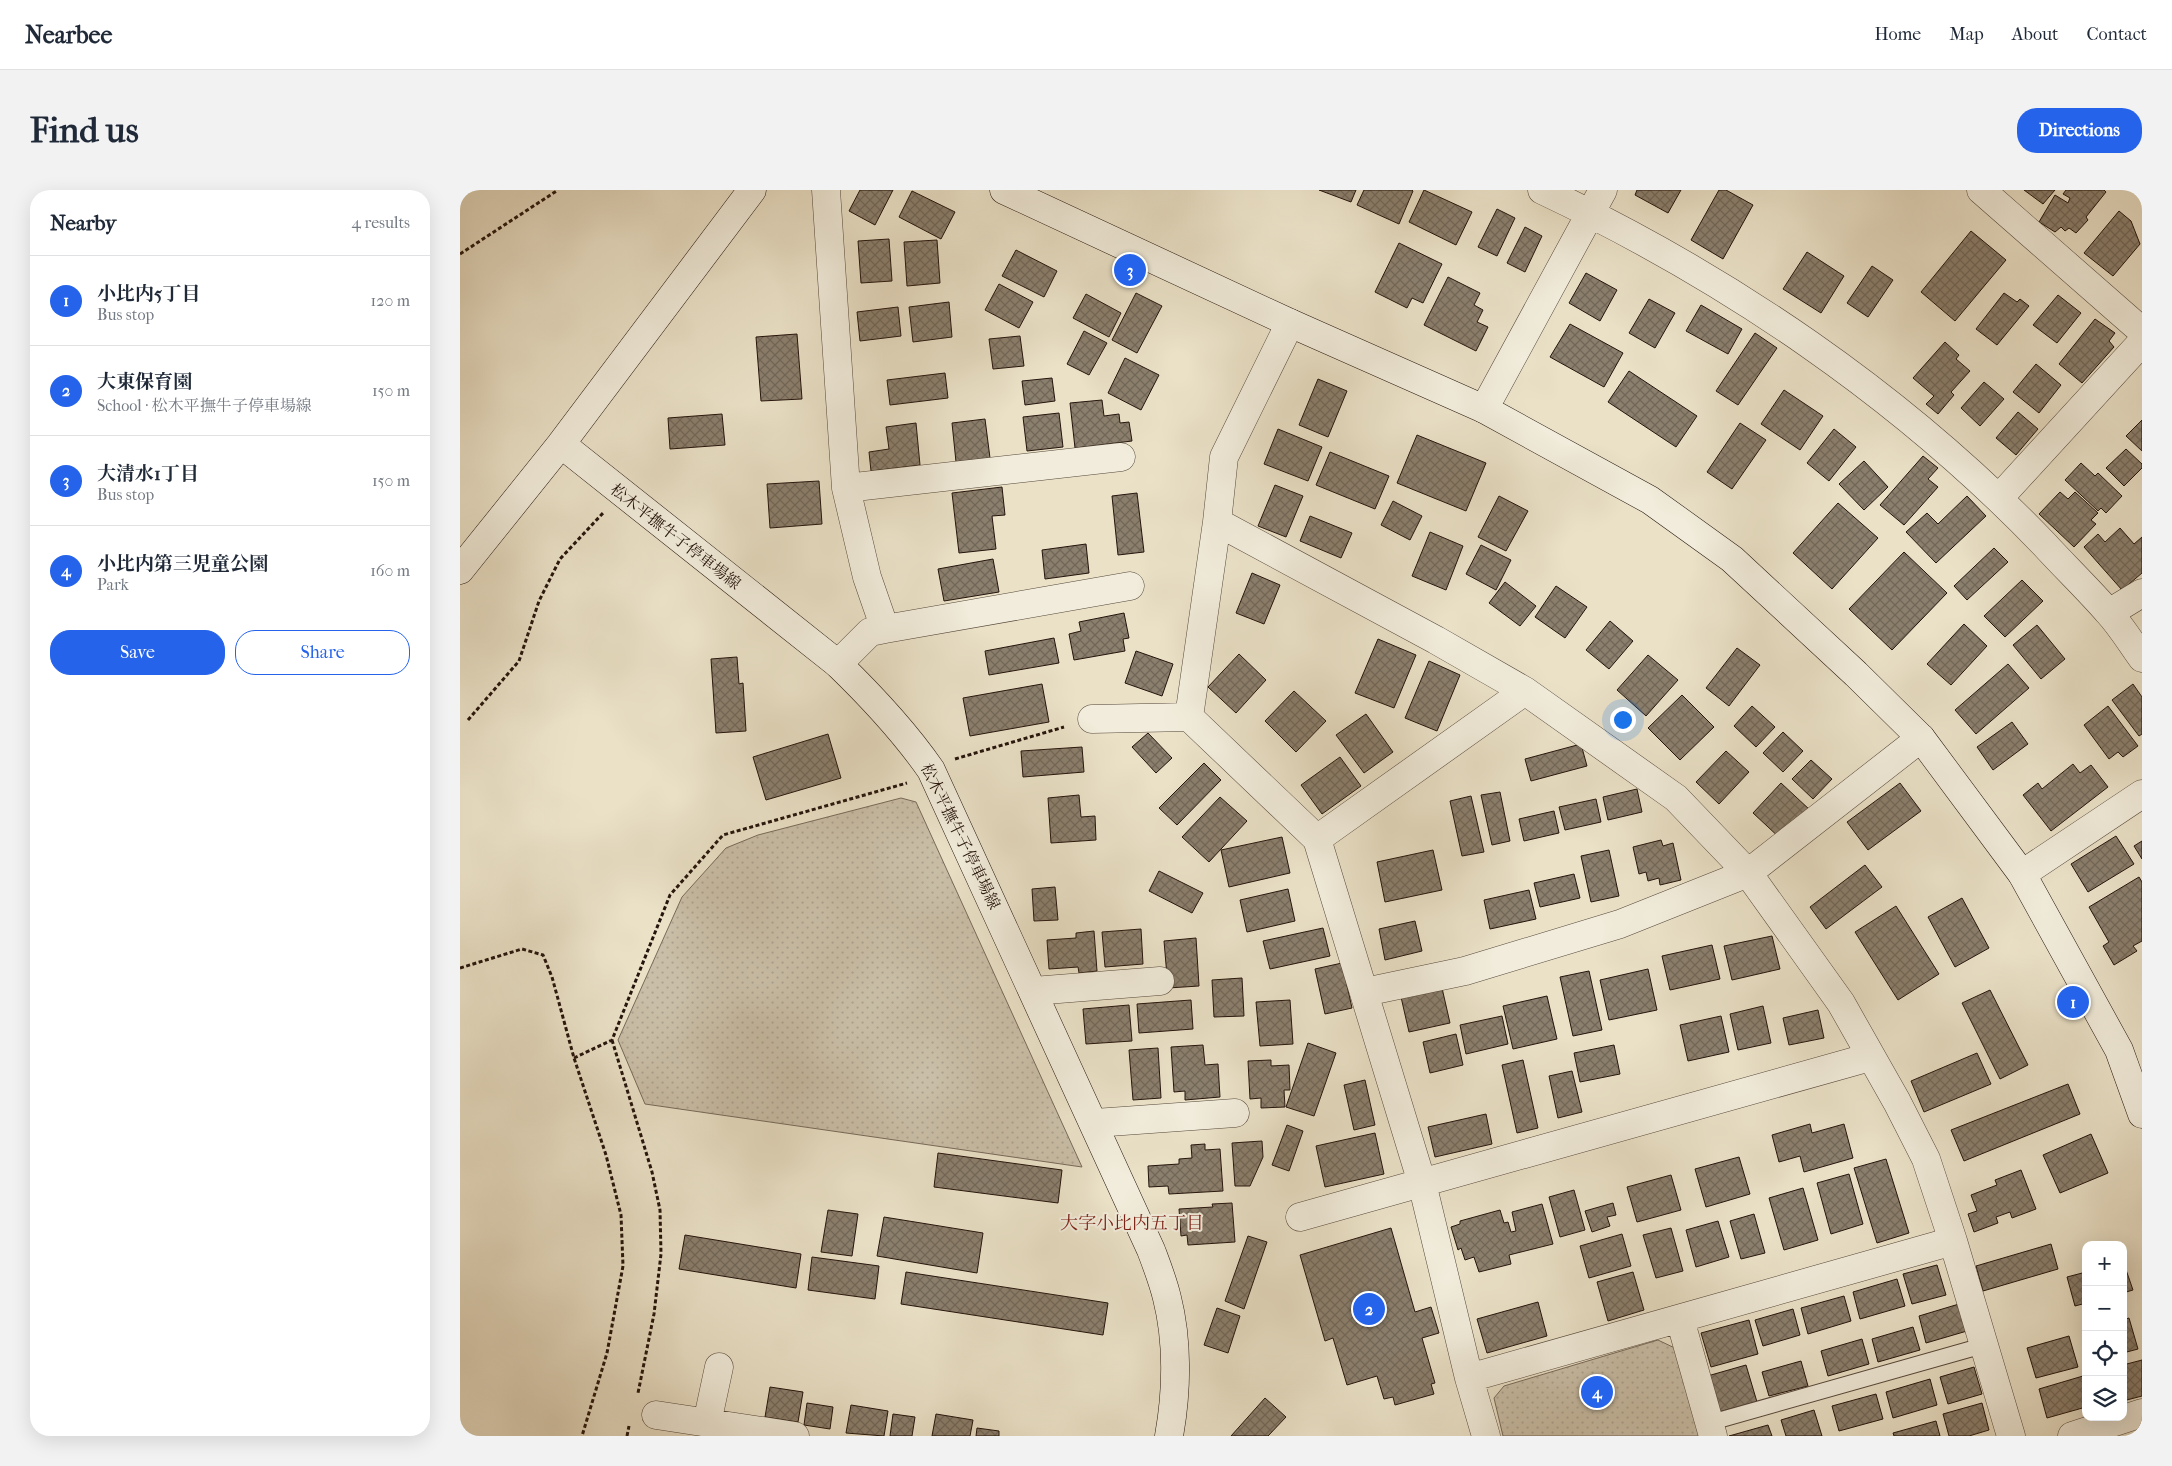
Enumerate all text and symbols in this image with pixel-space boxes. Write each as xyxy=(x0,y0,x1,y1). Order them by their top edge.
text: Nearbee xyxy=(25,21,112,49)
text: Home xyxy=(1874,24,1921,45)
text: Map xyxy=(1949,24,1984,45)
text: About xyxy=(2012,24,2058,45)
text: Contact xyxy=(2086,24,2147,45)
button: Directions xyxy=(2017,108,2142,153)
text: Find us xyxy=(30,110,139,151)
text: Nearby xyxy=(50,211,116,235)
text: 4 results xyxy=(352,213,410,232)
pin: 3 xyxy=(1114,251,1146,289)
text: 小比内5丁目 xyxy=(97,283,200,305)
text: 1 xyxy=(63,291,69,310)
text: 120 m xyxy=(371,291,410,310)
text: Bus stop xyxy=(97,305,154,324)
text: 大東保育園 xyxy=(97,371,192,393)
text: 2 xyxy=(62,381,70,400)
text: 150 m xyxy=(372,381,410,400)
text: School · 松木平撫牛子停車場線 xyxy=(97,396,312,415)
text: 大清水1丁目 xyxy=(97,463,199,485)
text: 3 xyxy=(63,471,69,490)
text: 150 m xyxy=(372,471,410,490)
street label: 松木平撫牛子停車場線 xyxy=(607,480,745,593)
text: Bus stop xyxy=(97,485,154,504)
text: 小比内第三児童公園 xyxy=(97,553,268,575)
text: 4 xyxy=(61,561,71,580)
text: 160 m xyxy=(370,561,410,580)
text: Park xyxy=(97,575,129,594)
button: Save xyxy=(50,630,225,675)
button: Share xyxy=(235,630,410,675)
your location xyxy=(1610,707,1636,733)
street label: 松木平撫牛子停車場線 xyxy=(917,760,1004,912)
pin: 1 xyxy=(2057,983,2089,1021)
district label: 大字小比内五丁目 xyxy=(1060,1213,1204,1234)
map controls xyxy=(2082,1241,2127,1421)
button: + xyxy=(2082,1241,2127,1286)
button: − xyxy=(2082,1286,2127,1331)
pin: 2 xyxy=(1353,1290,1385,1328)
button: locate xyxy=(2082,1331,2127,1376)
pin: 4 xyxy=(1581,1373,1613,1411)
button: layers xyxy=(2082,1376,2127,1421)

